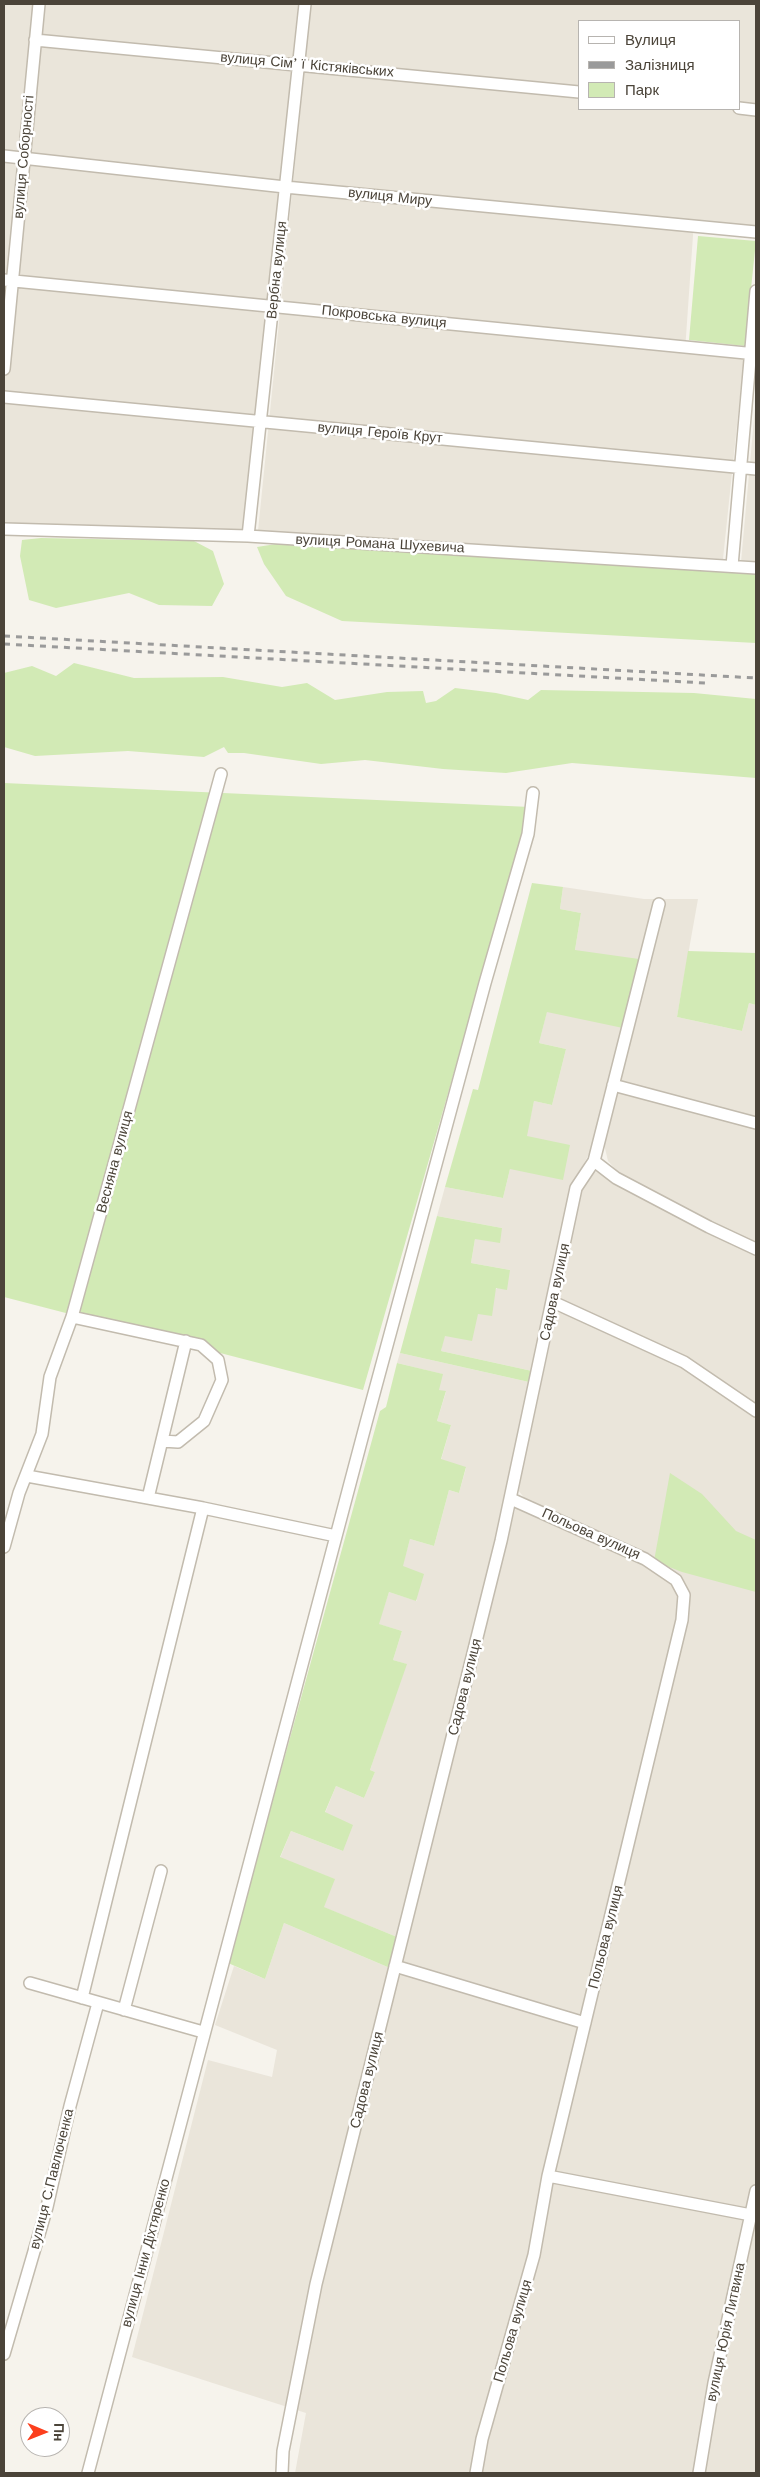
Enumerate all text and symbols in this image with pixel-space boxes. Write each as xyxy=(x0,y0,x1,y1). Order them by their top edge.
legend xyxy=(578,20,740,110)
text: Вулиця xyxy=(625,31,676,49)
street label: вулиця Сімʼї Кістяківських xyxy=(220,49,394,81)
text: Залізниця xyxy=(625,56,695,74)
text: Парк xyxy=(625,81,659,99)
street label: вулиця Соборності xyxy=(10,95,38,219)
street label: вулиця Миру xyxy=(347,184,433,210)
street label: Вербна вулиця xyxy=(263,220,291,320)
street label: Покровська вулиця xyxy=(321,302,447,332)
street label: вулиця Героїв Крут xyxy=(317,419,443,447)
street label: вулиця Романа Шухевича xyxy=(295,531,465,557)
street label: Весняна вулиця xyxy=(93,1109,137,1215)
street label: Садова вулиця xyxy=(536,1242,574,1342)
street label: Польова вулиця xyxy=(539,1505,643,1563)
street label: Садова вулиця xyxy=(445,1637,485,1737)
street label: Польова вулиця xyxy=(585,1884,627,1990)
street label: Садова вулиця xyxy=(347,2030,387,2130)
street label: вулиця С.Павлюченка xyxy=(26,2107,78,2251)
street label: вулиця Інни Діхтяренко xyxy=(118,2177,174,2329)
street label: вулиця Юрія Литвина xyxy=(703,2261,749,2403)
street label: Польова вулиця xyxy=(490,2278,536,2384)
north arrow xyxy=(20,2407,70,2457)
text: Пн xyxy=(51,2423,67,2442)

